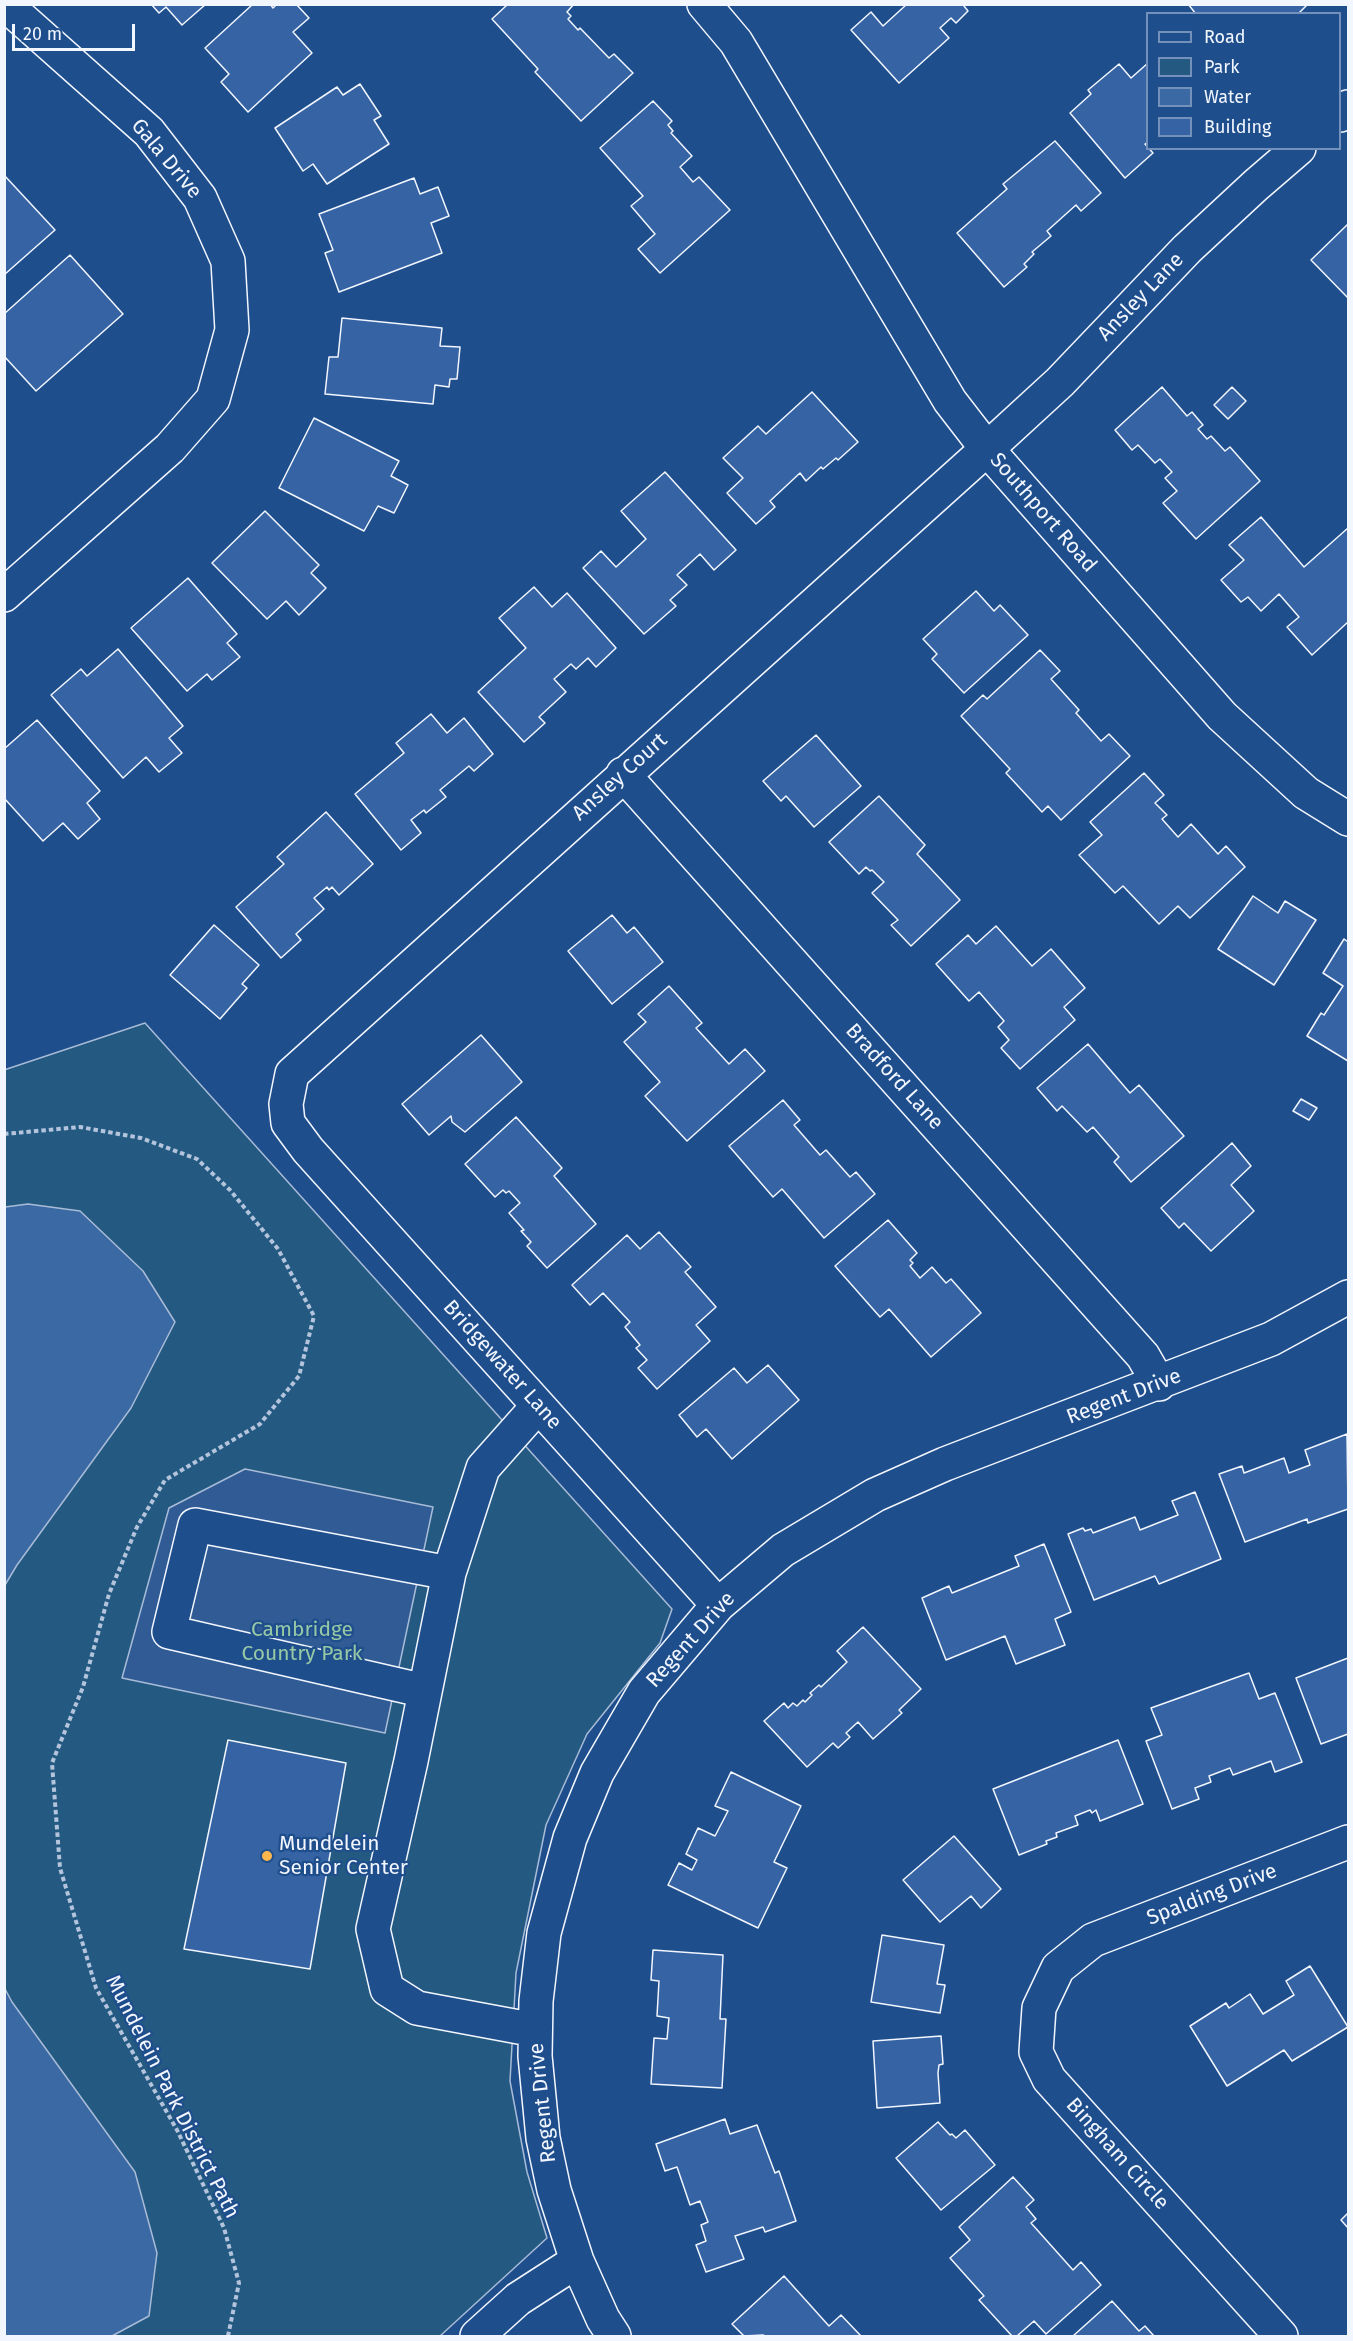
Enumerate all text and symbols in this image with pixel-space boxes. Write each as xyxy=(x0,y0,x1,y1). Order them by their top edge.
scale bar xyxy=(15,12,138,50)
legend xyxy=(1146,12,1341,150)
text: 20 m xyxy=(23,23,62,45)
text: Road xyxy=(1204,26,1246,48)
text: Park xyxy=(1204,56,1239,78)
text: Water xyxy=(1204,86,1251,108)
street label: Gala Drive xyxy=(125,114,207,204)
text: Building xyxy=(1204,116,1271,138)
street label: Ansley Lane xyxy=(1093,248,1189,346)
street label: Southport Road xyxy=(984,448,1102,578)
street label: Ansley Court xyxy=(567,728,673,826)
street label: Bradford Lane xyxy=(840,1019,948,1135)
street label: Bridgewater Lane xyxy=(437,1295,567,1435)
street label: Regent Drive xyxy=(1063,1364,1185,1430)
street label: Regent Drive xyxy=(641,1587,741,1693)
park label: Cambridge Country Park xyxy=(241,1617,363,1667)
place label: Mundelein Senior Center xyxy=(279,1831,408,1881)
marker: Mundelein Senior Center xyxy=(260,1849,274,1863)
street label: Spalding Drive xyxy=(1143,1859,1281,1931)
street label: Mundelein Park District Path xyxy=(100,1971,244,2223)
street label: Regent Drive xyxy=(524,2042,562,2164)
street label: Bingham Circle xyxy=(1060,2093,1174,2215)

